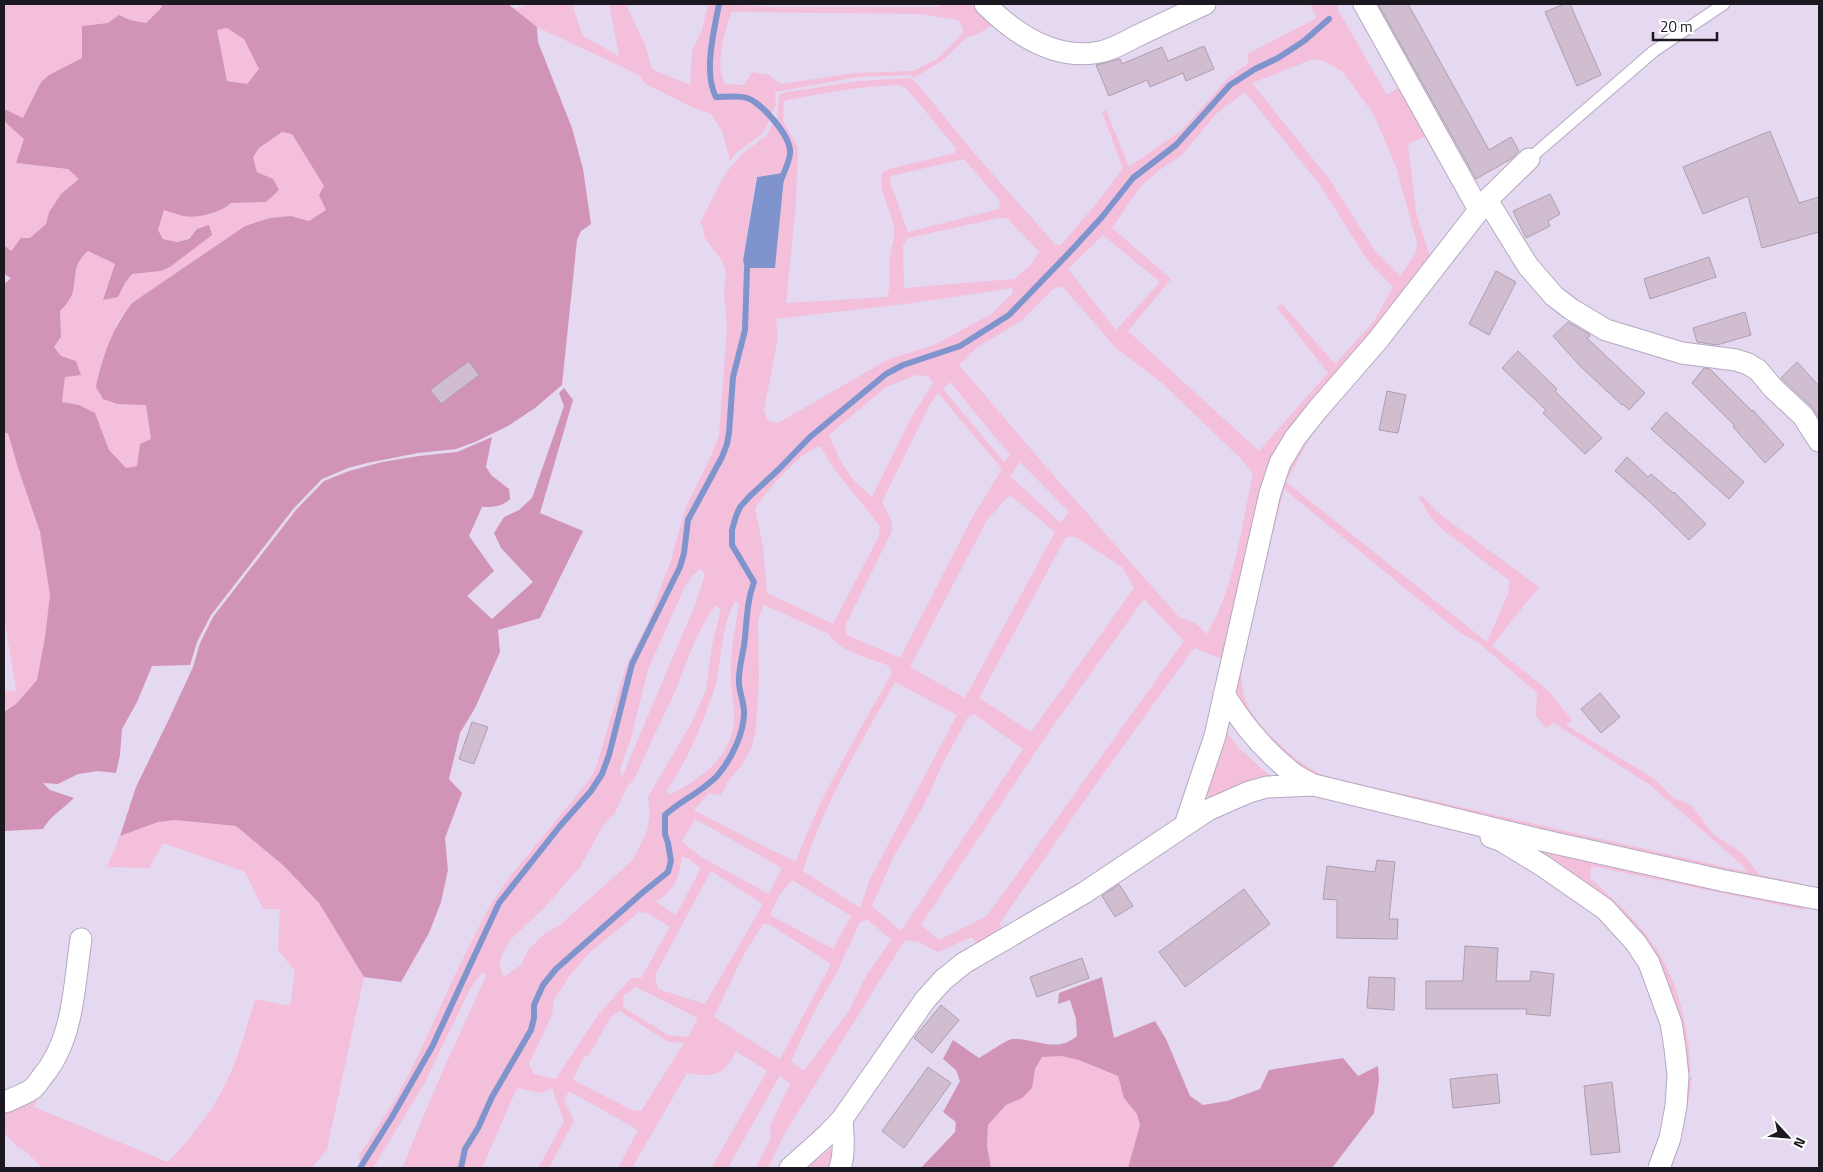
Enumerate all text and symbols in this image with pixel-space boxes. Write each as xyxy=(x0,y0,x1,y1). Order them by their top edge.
scale bar xyxy=(1653,10,1717,42)
text: 20 m xyxy=(1660,15,1693,38)
north arrow xyxy=(1763,1112,1813,1162)
text: N xyxy=(1789,1134,1812,1152)

